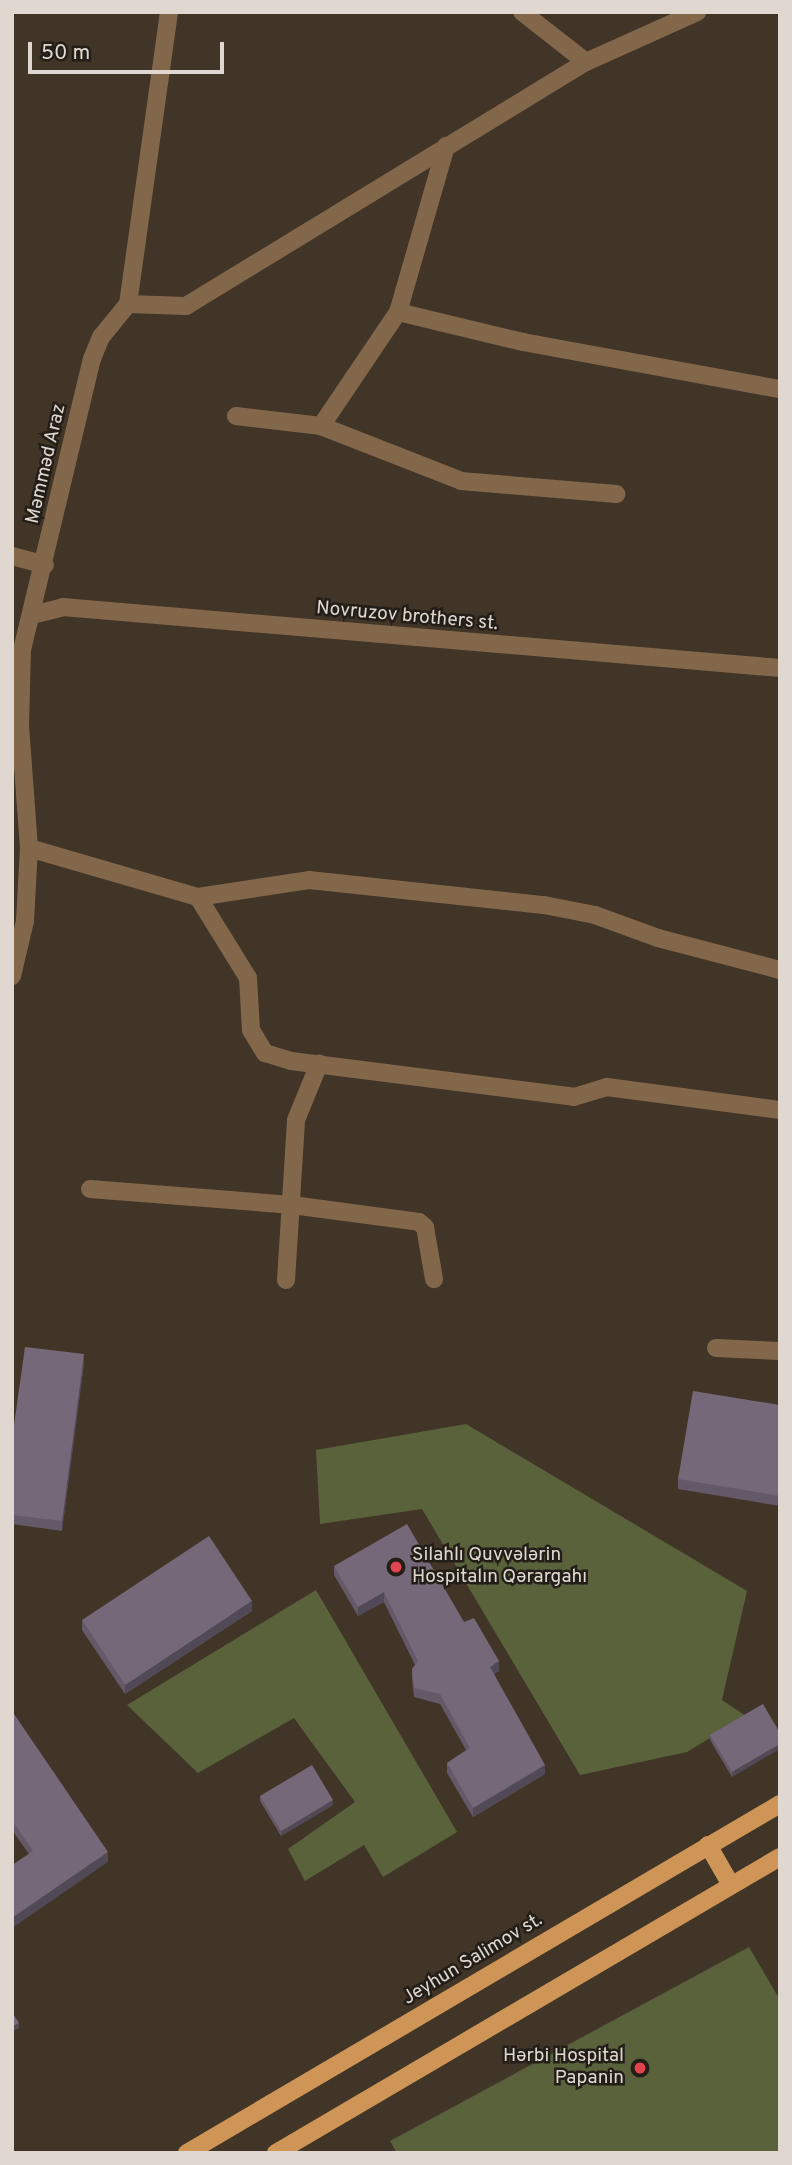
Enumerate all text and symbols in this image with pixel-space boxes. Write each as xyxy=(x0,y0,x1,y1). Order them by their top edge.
scale bar xyxy=(32,28,228,72)
text: 50 m xyxy=(41,40,90,67)
street label: Məmməd Araz xyxy=(22,402,72,526)
street label: Novruzov brothers st. xyxy=(315,598,499,636)
place label: Silahlı Quvvələrin Hospitalın Qərargahı xyxy=(412,1545,587,1589)
marker: Silahlı Quvvələrin Hospitalın Qərargahı xyxy=(386,1557,406,1577)
street label: Jeyhun Salimov st. xyxy=(399,1909,547,2011)
place label: Hərbi Hospital Papanin xyxy=(503,2046,624,2090)
marker: Hərbi Hospital Papanin xyxy=(630,2058,650,2078)

